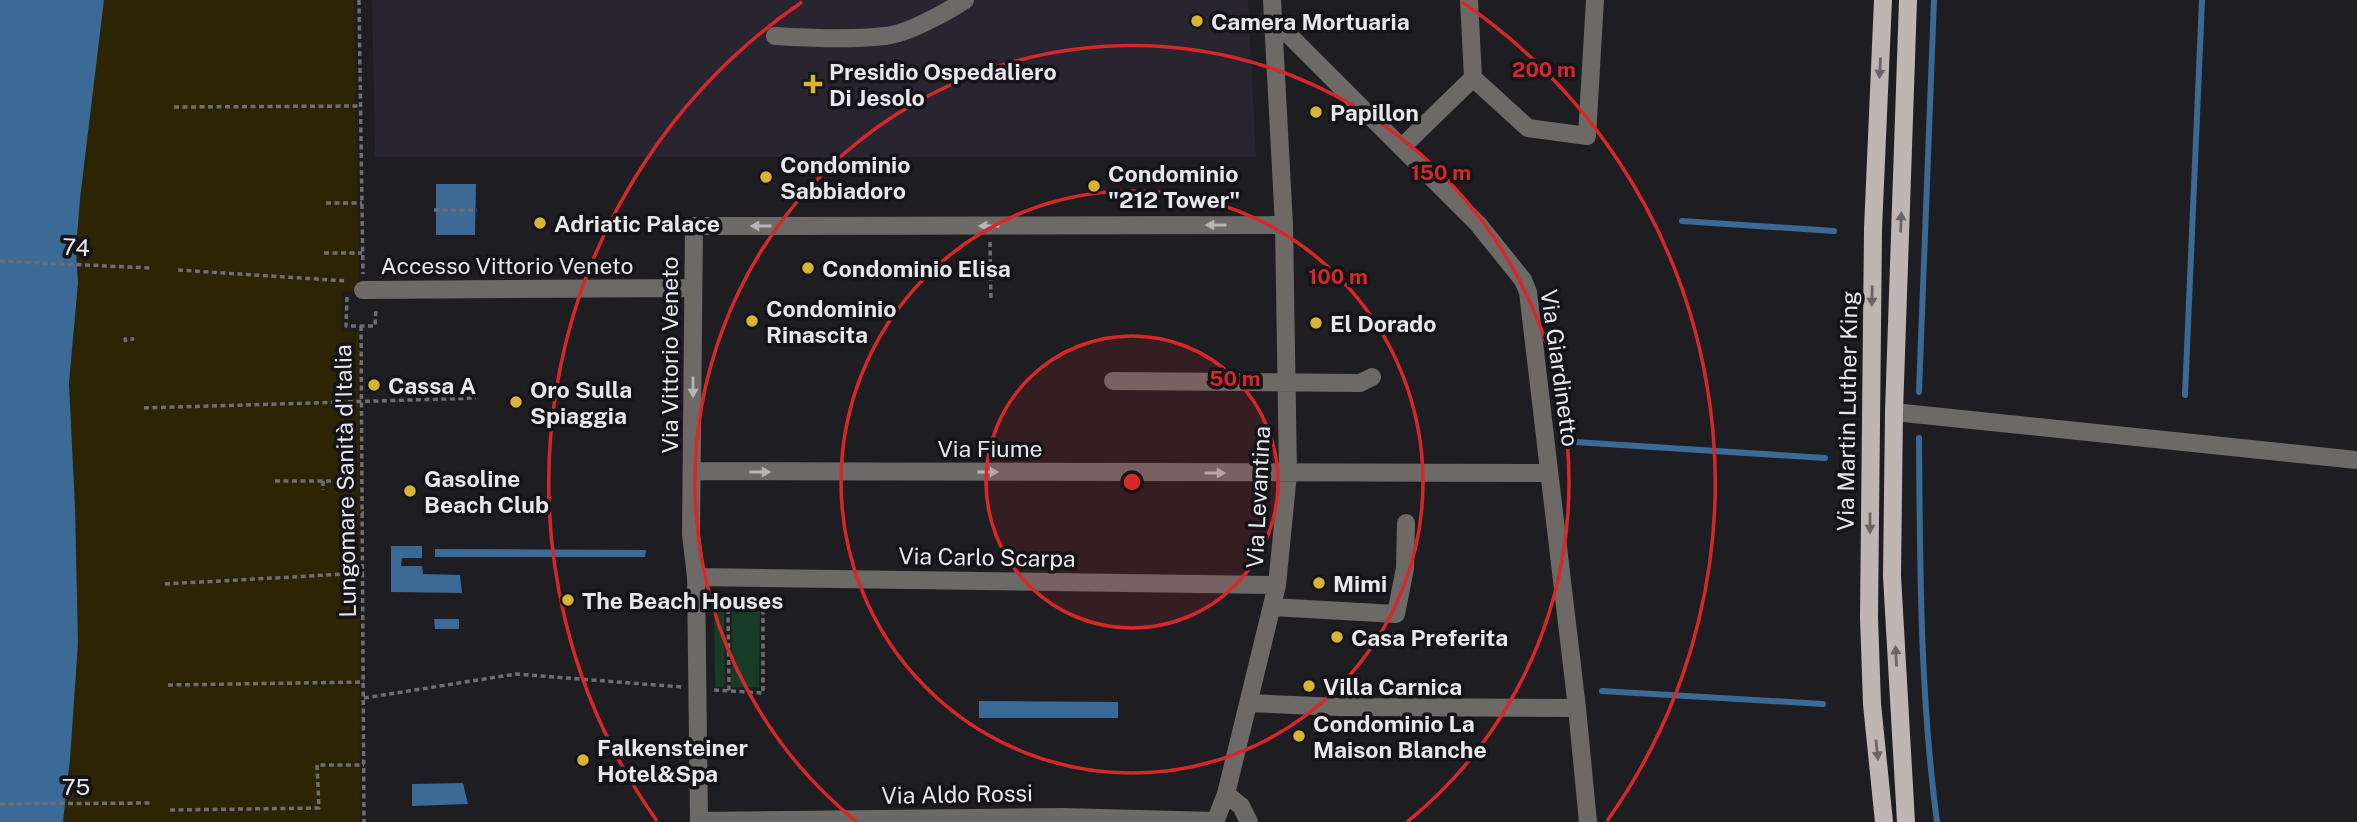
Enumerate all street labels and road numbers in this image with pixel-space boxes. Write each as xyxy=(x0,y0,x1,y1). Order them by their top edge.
street label: 74 xyxy=(61,233,91,261)
street label: Accesso Vittorio Veneto xyxy=(380,252,634,279)
street label: Via Vittorio Veneto xyxy=(656,256,683,454)
street label: Via Giardinetto xyxy=(1536,288,1584,448)
street label: Via Martin Luther King xyxy=(1831,291,1863,531)
street label: Lungomare Sanità d'Italia xyxy=(329,344,361,618)
street label: Via Levantina xyxy=(1241,425,1275,569)
street label: Via Fiume xyxy=(937,435,1043,462)
street label: Via Carlo Scarpa xyxy=(898,542,1076,572)
street label: 75 xyxy=(62,773,90,800)
street label: Via Aldo Rossi xyxy=(881,779,1033,809)

